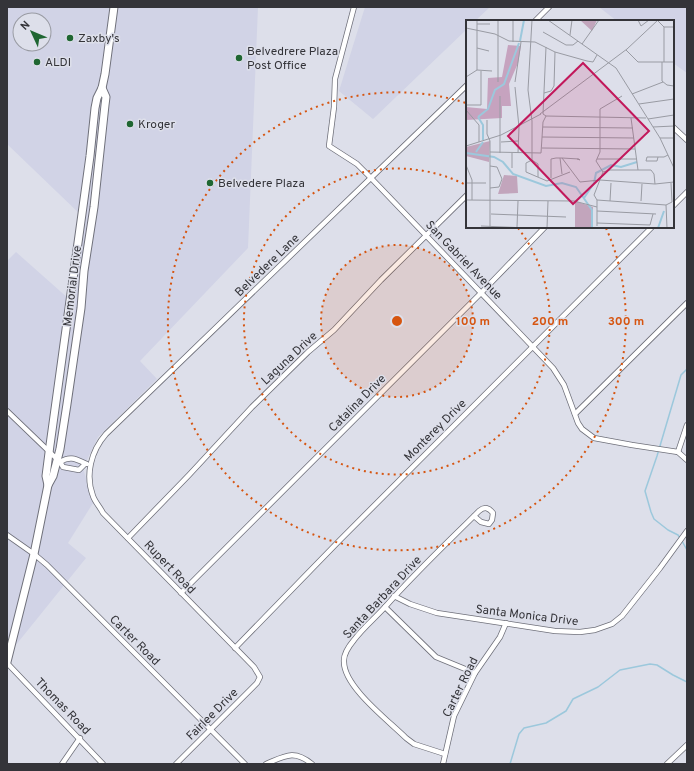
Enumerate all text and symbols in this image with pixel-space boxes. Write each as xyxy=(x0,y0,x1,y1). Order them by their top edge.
north arrow xyxy=(12,12,52,52)
text: N xyxy=(18,18,33,33)
inset map xyxy=(466,20,674,228)
place label: Zaxby's xyxy=(78,31,120,47)
marker: Zaxby's xyxy=(65,33,75,43)
place label: Belvedrere Plaza Post Office xyxy=(247,44,338,74)
marker: Belvedrere Plaza Post Office xyxy=(234,53,244,63)
place label: ALDI xyxy=(45,55,71,71)
marker: ALDI xyxy=(32,57,42,67)
place label: Kroger xyxy=(138,117,175,133)
marker: Kroger xyxy=(125,119,135,129)
place label: Belvedere Plaza xyxy=(218,176,305,192)
marker: Belvedere Plaza xyxy=(205,178,215,188)
street label: San Gabriel Avenue xyxy=(421,218,505,304)
street label: Belvedere Lane xyxy=(232,231,303,301)
street label: Memorial Drive xyxy=(60,245,86,328)
centre of rings xyxy=(390,314,404,328)
text: 100 m xyxy=(456,314,490,330)
text: 200 m xyxy=(532,314,568,330)
text: 300 m xyxy=(608,314,644,330)
street label: Laguna Drive xyxy=(258,329,321,389)
street label: Catalina Drive xyxy=(325,371,390,436)
street label: Monterey Drive xyxy=(401,396,470,465)
street label: Rupert Road xyxy=(140,538,199,598)
street label: Santa Barbara Drive xyxy=(340,553,425,643)
street label: Santa Monica Drive xyxy=(475,602,579,630)
street label: Carter Road xyxy=(106,612,163,669)
street label: Carter Road xyxy=(439,655,482,720)
street label: Thomas Road xyxy=(31,675,94,739)
street label: Fairlee Drive xyxy=(183,685,242,744)

